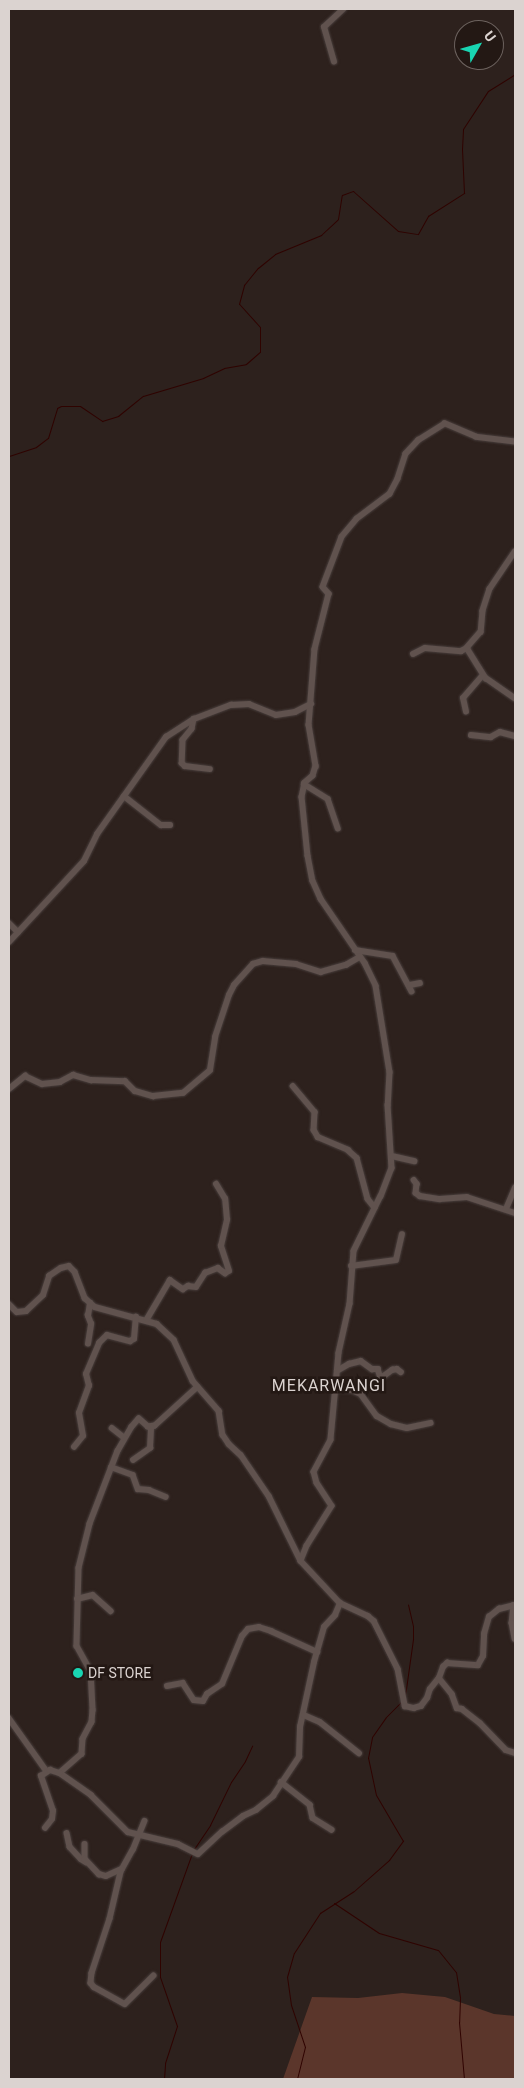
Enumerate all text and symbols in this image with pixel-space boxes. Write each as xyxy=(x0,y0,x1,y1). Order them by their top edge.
north arrow xyxy=(454,20,504,70)
text: U xyxy=(481,28,499,45)
district label: MEKARWANGI xyxy=(271,1376,387,1396)
place label: DF STORE xyxy=(88,1665,151,1681)
marker: DF STORE xyxy=(72,1667,84,1679)

